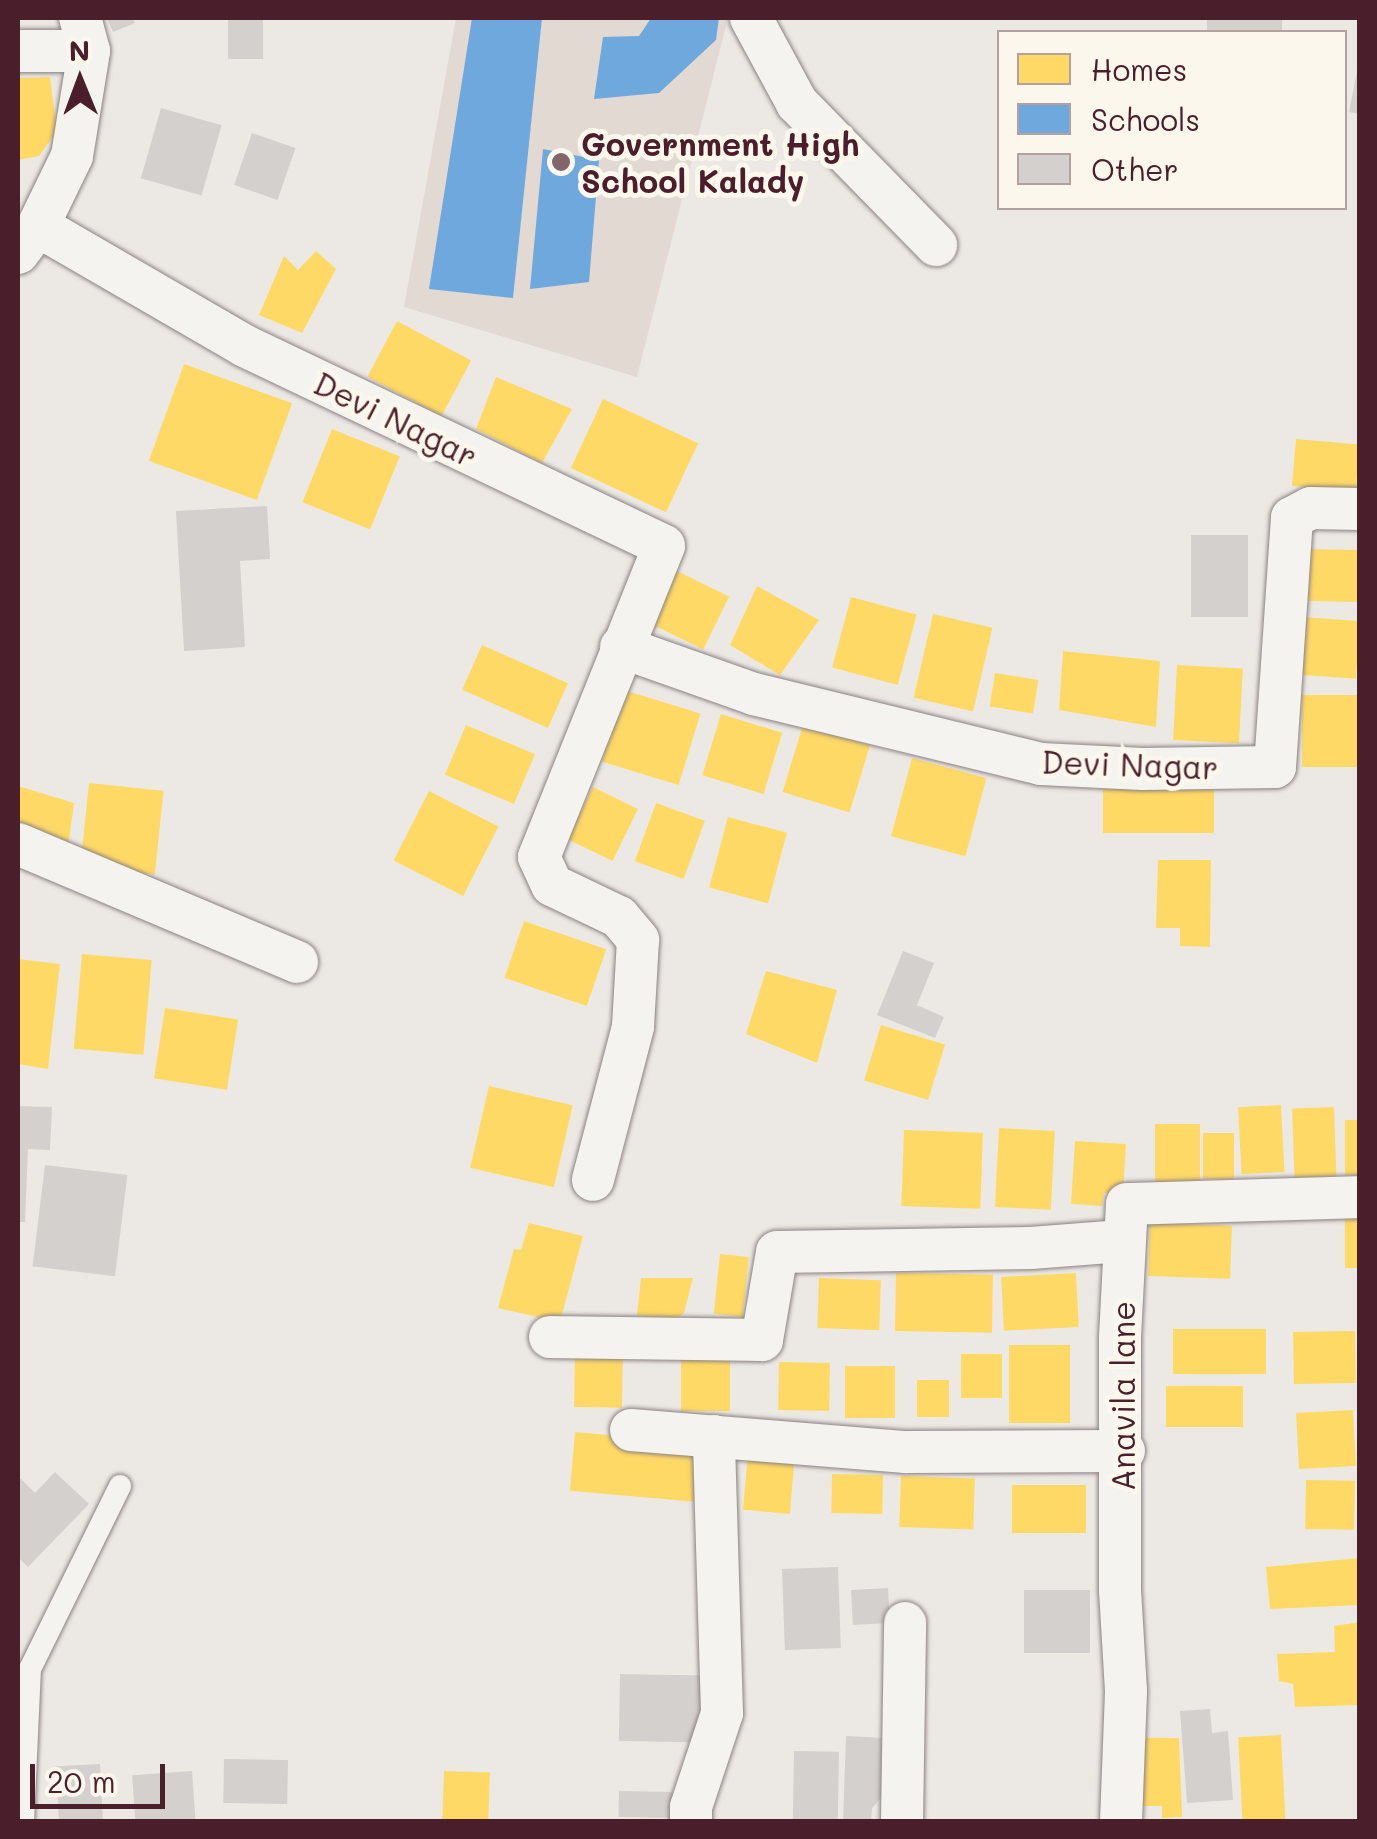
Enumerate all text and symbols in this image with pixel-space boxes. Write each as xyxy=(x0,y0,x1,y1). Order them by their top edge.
north arrow xyxy=(30,30,130,130)
legend xyxy=(997,30,1347,210)
text: N xyxy=(69,32,90,68)
text: Homes xyxy=(1091,49,1187,89)
text: Schools xyxy=(1091,99,1200,139)
place label: Government High School Kalady xyxy=(581,125,859,200)
text: Other xyxy=(1091,149,1179,189)
marker: Government High School Kalady xyxy=(550,151,572,173)
street label: Devi Nagar xyxy=(308,363,484,475)
street label: Devi Nagar xyxy=(1041,742,1219,786)
street label: Anavila lane xyxy=(1103,1301,1141,1491)
scale bar xyxy=(35,1744,170,1806)
text: 20 m xyxy=(47,1761,116,1801)

